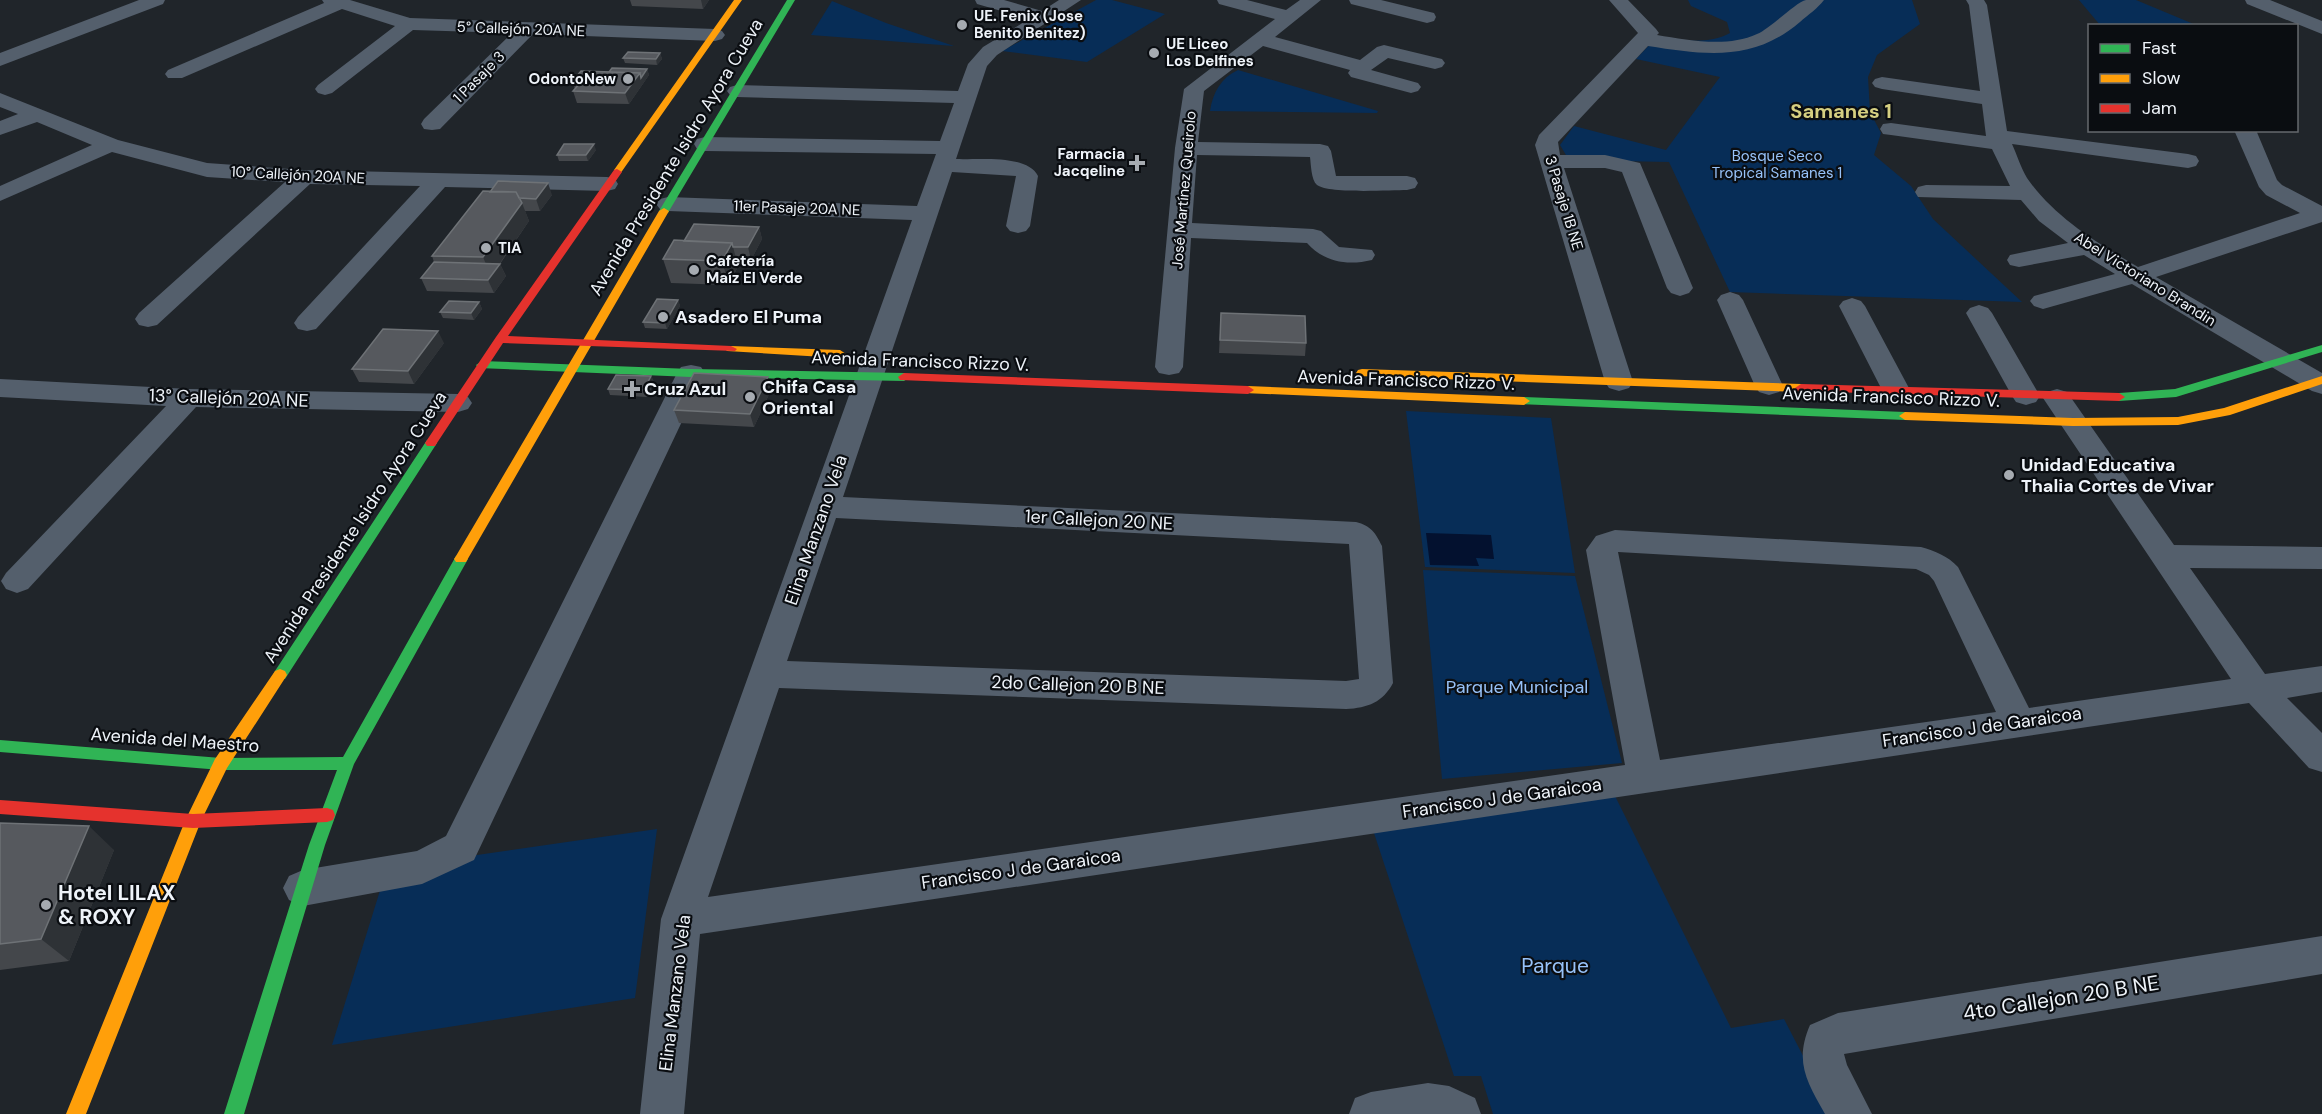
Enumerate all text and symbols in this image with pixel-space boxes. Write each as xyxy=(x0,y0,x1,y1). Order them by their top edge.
place label: UE. Fenix (Jose Benito Benitez) xyxy=(974,6,1086,43)
street label: Avenida Presidente Isidro Ayora Cueva xyxy=(583,14,769,300)
street label: 5° Callejón 20A NE xyxy=(456,17,586,41)
marker: UE. Fenix (Jose Benito Benitez) xyxy=(955,18,969,32)
legend xyxy=(2088,24,2298,132)
place label: UE Liceo Los Delfines xyxy=(1166,34,1254,71)
text: Fast xyxy=(2142,36,2177,60)
marker: UE Liceo Los Delfines xyxy=(1147,46,1161,60)
street label: 1 Pasaje 3 xyxy=(449,47,509,107)
text: Slow xyxy=(2142,66,2181,90)
place label: OdontoNew xyxy=(529,69,617,89)
marker: OdontoNew xyxy=(621,72,635,86)
text: Jam xyxy=(2142,96,2177,120)
district label: Samanes 1 xyxy=(1790,98,1892,124)
street label: José Martínez Queirolo xyxy=(1167,110,1201,270)
place label: Farmacia Jacqeline xyxy=(1054,144,1125,181)
park label: Bosque Seco Tropical Samanes 1 xyxy=(1712,146,1842,183)
street label: 3 Pasaje 1B NE xyxy=(1540,153,1588,253)
marker: Farmacia Jacqeline xyxy=(1130,156,1144,170)
street label: 10° Callejón 20A NE xyxy=(230,161,366,189)
street label: 11er Pasaje 20A NE xyxy=(733,196,861,220)
street label: Abel Victoriano Brandin xyxy=(2070,227,2220,331)
place label: TIA xyxy=(498,238,522,258)
marker: TIA xyxy=(479,241,493,255)
place label: Cafetería Maíz El Verde xyxy=(706,251,803,288)
marker: Cafetería Maíz El Verde xyxy=(687,263,701,277)
place label: Asadero El Puma xyxy=(675,305,822,329)
marker: Asadero El Puma xyxy=(656,310,670,324)
street label: Avenida Francisco Rizzo V. xyxy=(811,345,1029,377)
street label: Avenida Francisco Rizzo V. xyxy=(1297,364,1515,396)
place label: Chifa Casa Oriental xyxy=(762,375,856,420)
place label: Cruz Azul xyxy=(644,377,726,401)
street label: Avenida Francisco Rizzo V. xyxy=(1782,381,2000,413)
marker: Cruz Azul xyxy=(625,382,639,396)
street label: 13° Callejón 20A NE xyxy=(149,383,309,413)
street label: Avenida Presidente Isidro Ayora Cueva xyxy=(258,387,452,667)
marker: Chifa Casa Oriental xyxy=(743,390,757,404)
street label: Elina Manzano Vela xyxy=(779,452,853,608)
place label: Unidad Educativa Thalia Cortes de Vivar xyxy=(2021,453,2214,498)
marker: Unidad Educativa Thalia Cortes de Vivar xyxy=(2002,468,2016,482)
street label: 1er Callejon 20 NE xyxy=(1024,504,1174,536)
street label: 2do Callejon 20 B NE xyxy=(991,670,1165,700)
park label: Parque Municipal xyxy=(1446,675,1588,699)
street label: Francisco J de Garaicoa xyxy=(1881,701,2083,753)
street label: Avenida del Maestro xyxy=(90,722,260,758)
street label: Francisco J de Garaicoa xyxy=(1401,772,1603,824)
street label: Francisco J de Garaicoa xyxy=(920,843,1122,895)
place label: Hotel LILAX & ROXY xyxy=(58,879,176,931)
marker: Hotel LILAX & ROXY xyxy=(39,898,53,912)
street label: Elina Manzano Vela xyxy=(653,913,697,1073)
park label: Parque xyxy=(1521,952,1589,980)
street label: 4to Callejon 20 B NE xyxy=(1961,969,2161,1027)

